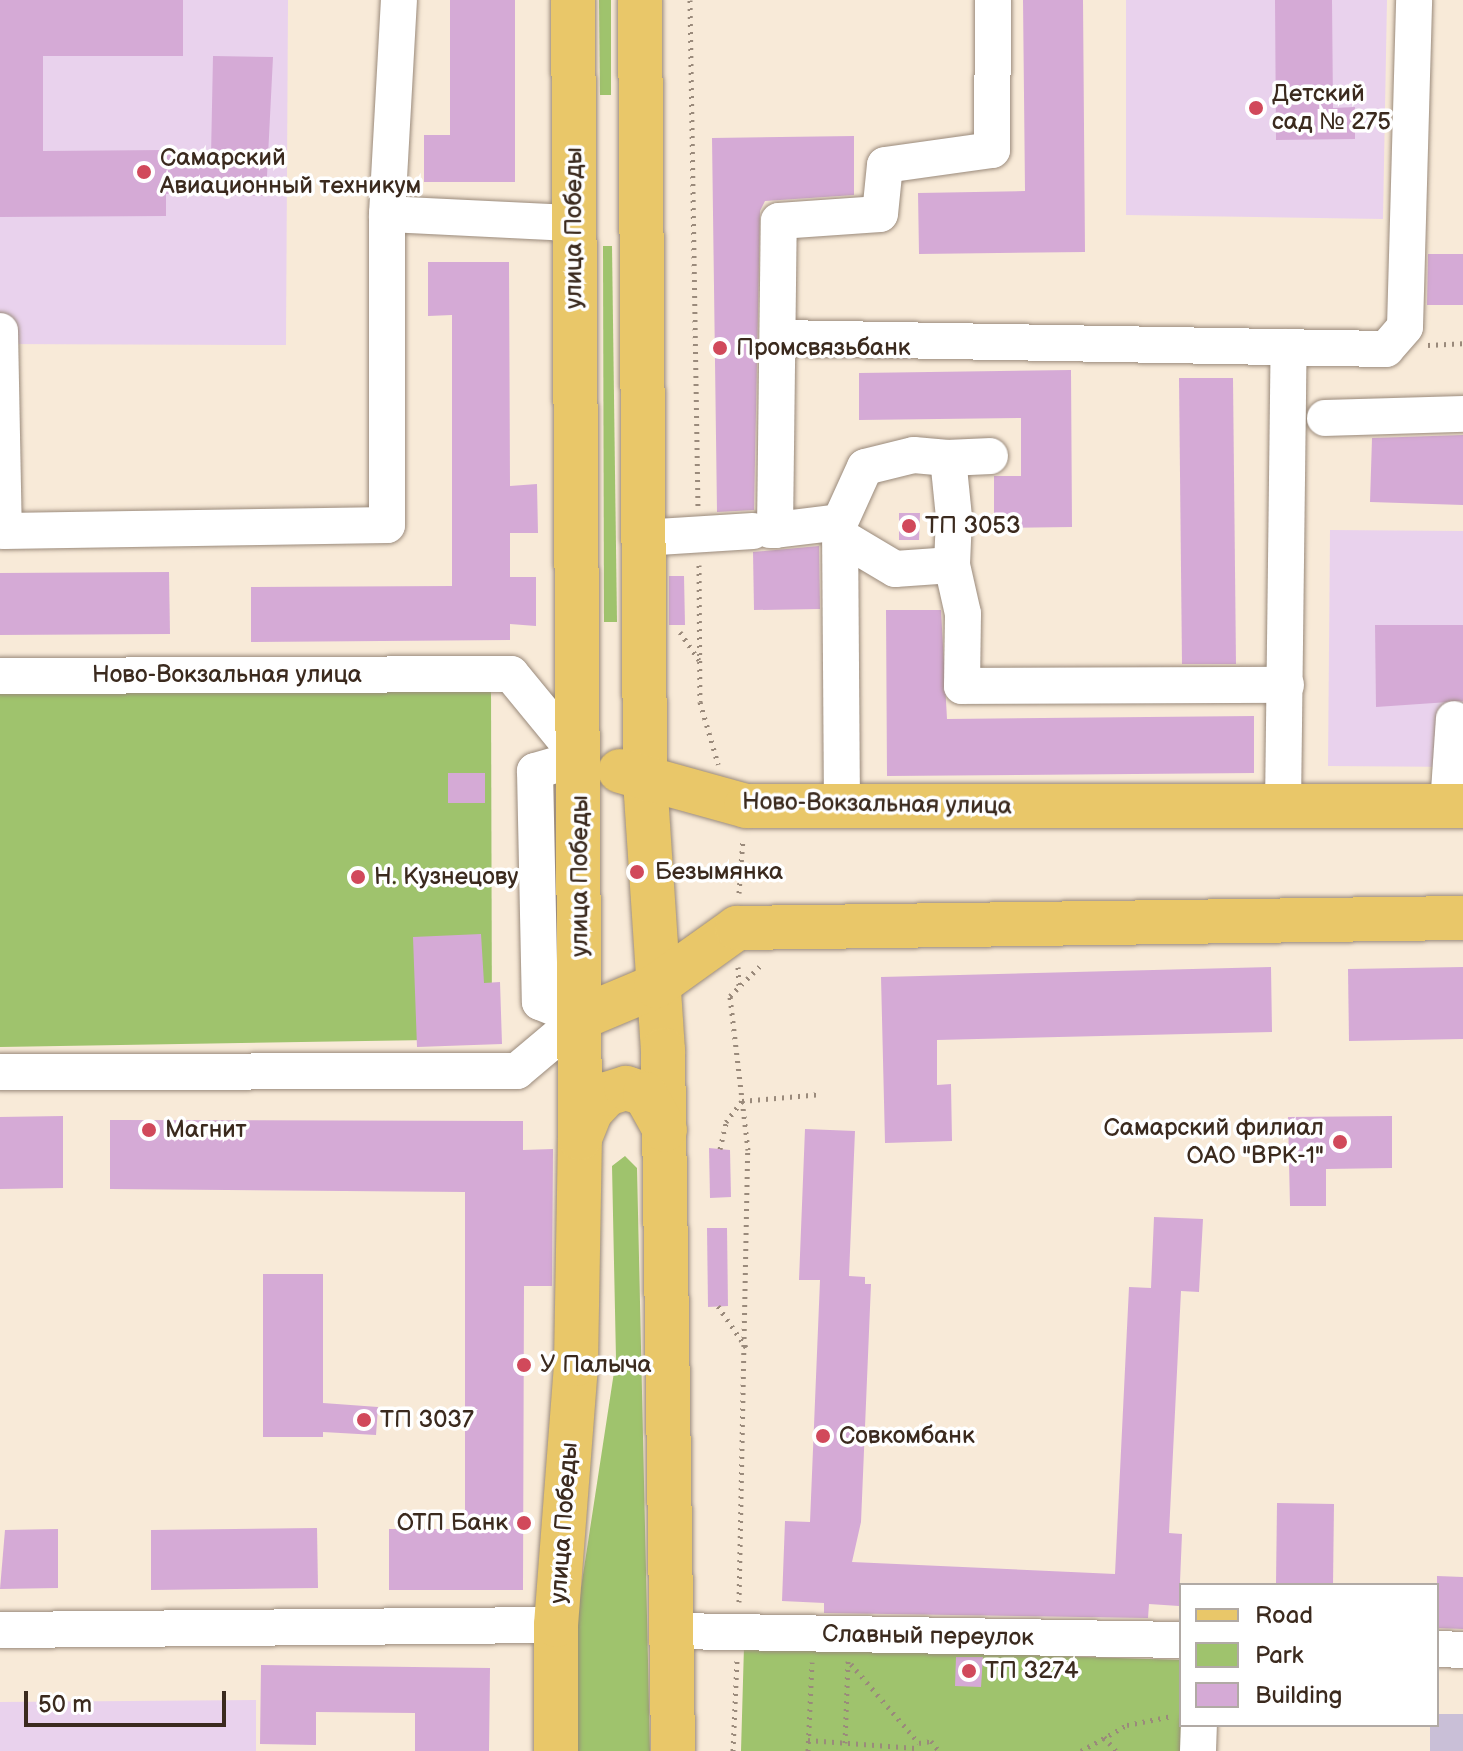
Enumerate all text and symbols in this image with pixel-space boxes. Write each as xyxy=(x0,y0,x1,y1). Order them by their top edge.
place label: Детский сад № 275 xyxy=(1272,80,1391,136)
marker: Детский сад № 275 xyxy=(1247,99,1265,117)
place label: Самарский Авиационный техникум xyxy=(160,144,421,200)
street label: улица Победы xyxy=(560,147,588,309)
marker: Самарский Авиационный техникум xyxy=(135,163,153,181)
place label: Промсвязьбанк xyxy=(736,334,911,362)
marker: Промсвязьбанк xyxy=(711,339,729,357)
place label: ТП 3053 xyxy=(925,512,1021,540)
marker: ТП 3053 xyxy=(900,517,918,535)
street label: Ново-Вокзальная улица xyxy=(92,661,362,689)
street label: Ново-Вокзальная улица xyxy=(742,787,1012,821)
street label: улица Победы xyxy=(566,795,594,957)
place label: Безымянка xyxy=(655,858,783,886)
marker: Безымянка xyxy=(626,861,648,883)
place label: Н. Кузнецову xyxy=(374,863,518,891)
marker: Н. Кузнецову xyxy=(349,868,367,886)
place label: Самарский филиал ОАО "ВРК-1" xyxy=(1104,1114,1324,1170)
place label: Магнит xyxy=(165,1116,247,1144)
marker: Магнит xyxy=(140,1121,158,1139)
marker: Самарский филиал ОАО "ВРК-1" xyxy=(1331,1133,1349,1151)
place label: У Палыча xyxy=(540,1351,652,1379)
marker: У Палыча xyxy=(515,1356,533,1374)
place label: ТП 3037 xyxy=(380,1406,474,1434)
marker: ТП 3037 xyxy=(355,1411,373,1429)
place label: Совкомбанк xyxy=(839,1422,975,1450)
marker: Совкомбанк xyxy=(814,1427,832,1445)
street label: улица Победы xyxy=(544,1441,584,1605)
place label: ОТП Банк xyxy=(397,1509,508,1537)
marker: ОТП Банк xyxy=(515,1514,533,1532)
legend xyxy=(1179,1583,1439,1727)
text: Road xyxy=(1255,1601,1313,1630)
street label: Славный переулок xyxy=(822,1620,1034,1652)
text: Park xyxy=(1255,1641,1303,1670)
place label: ТП 3274 xyxy=(985,1657,1079,1685)
marker: ТП 3274 xyxy=(960,1662,978,1680)
scale bar xyxy=(28,1675,230,1725)
text: Building xyxy=(1255,1681,1342,1710)
text: 50 m xyxy=(38,1690,92,1719)

